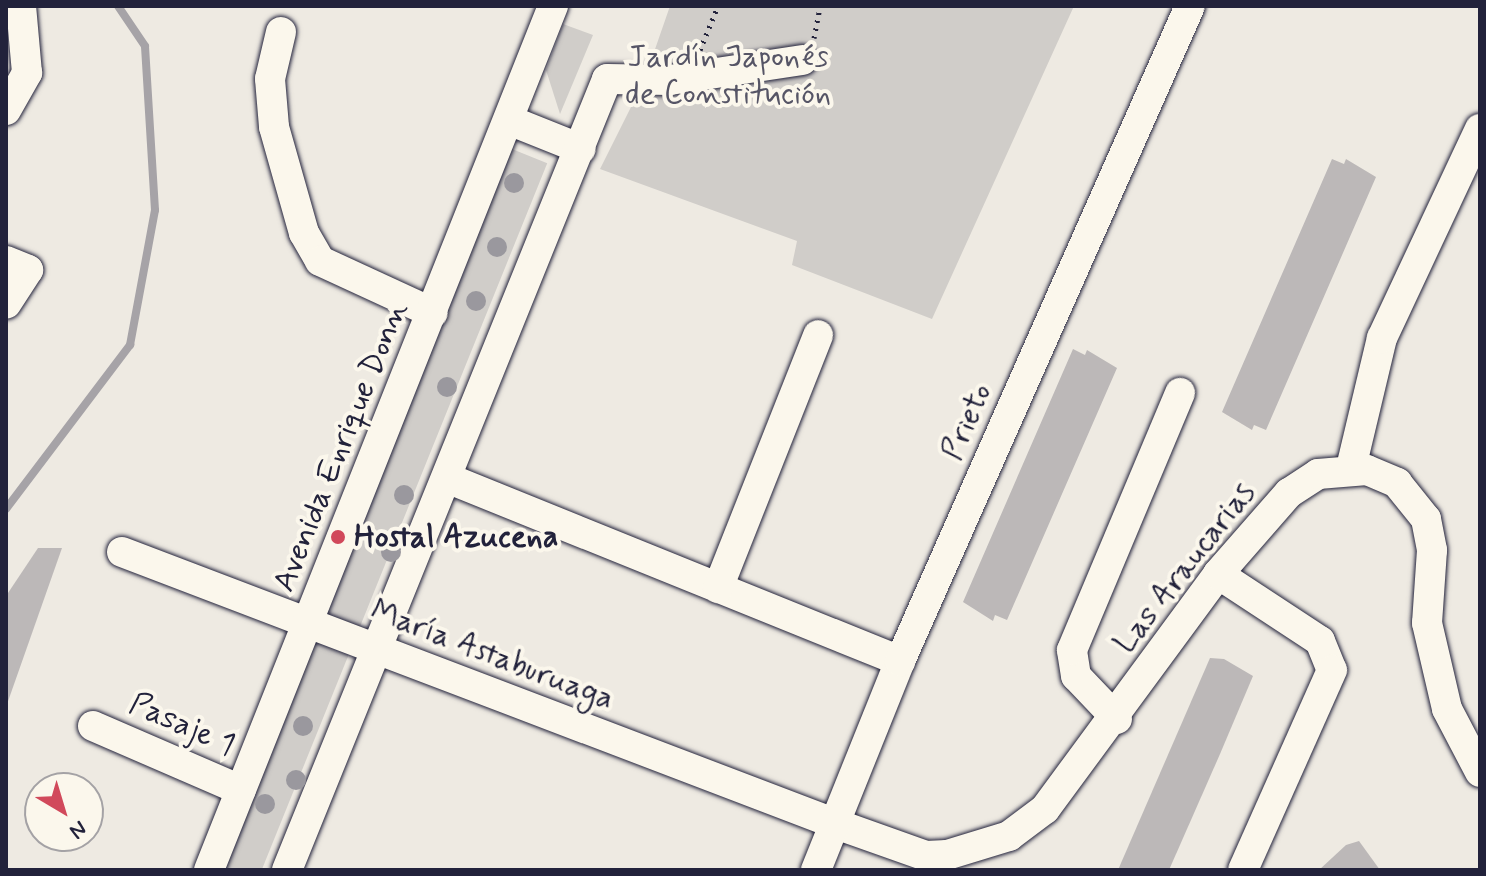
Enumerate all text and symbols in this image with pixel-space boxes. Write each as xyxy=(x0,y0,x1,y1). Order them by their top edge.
park label: Jardín Japonés de Constitución xyxy=(622,39,834,114)
street label: Avenida Enrique Donn xyxy=(265,296,417,598)
street label: Prieto xyxy=(933,378,1001,466)
street label: Las Araucarias xyxy=(1104,472,1266,664)
place label: Hostal Azucena xyxy=(354,518,562,556)
marker: Hostal Azucena xyxy=(329,528,347,546)
street label: María Astaburuaga xyxy=(365,591,619,719)
street label: Pasaje 1 xyxy=(123,685,241,765)
north arrow xyxy=(24,772,104,852)
text: N xyxy=(63,814,92,845)

